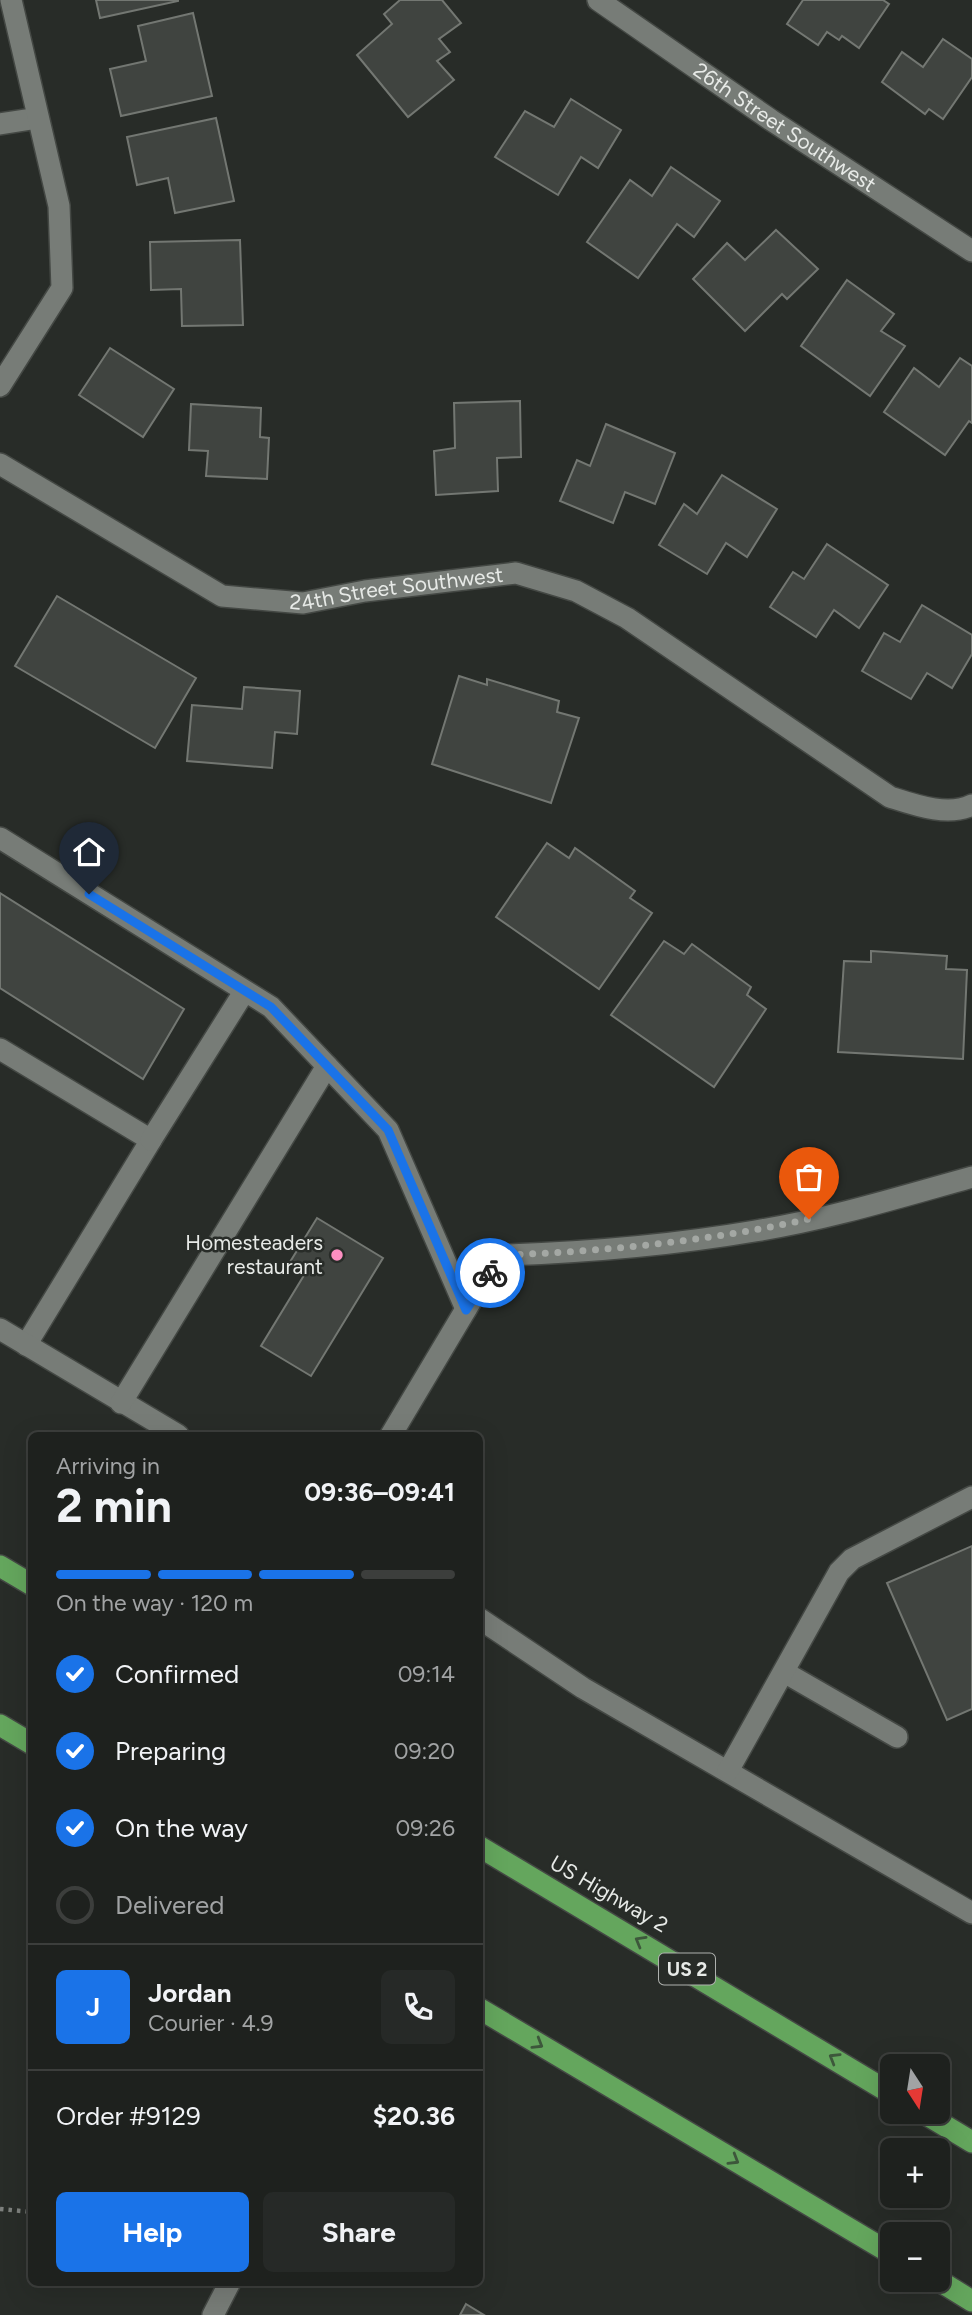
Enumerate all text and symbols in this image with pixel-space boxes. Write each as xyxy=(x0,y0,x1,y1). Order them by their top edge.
street label: 26th Street Southwest xyxy=(689,57,881,197)
street label: 24th Street Southwest xyxy=(289,562,505,615)
pin xyxy=(59,822,119,894)
icon: home xyxy=(70,833,108,871)
pin xyxy=(779,1147,839,1219)
icon: bag xyxy=(790,1158,828,1196)
place label: Homesteaders restaurant xyxy=(185,1230,323,1279)
courier xyxy=(455,1238,525,1308)
marker: Homesteaders restaurant xyxy=(329,1247,345,1263)
icon: bike xyxy=(471,1254,509,1292)
text: Arriving in xyxy=(56,1452,160,1480)
text: 09:36–09:41 xyxy=(304,1476,455,1508)
text: 2 min xyxy=(56,1478,172,1534)
text: On the way · 120 m xyxy=(56,1589,253,1617)
icon: check xyxy=(56,1655,94,1693)
text: Confirmed xyxy=(115,1658,239,1690)
text: 09:14 xyxy=(398,1660,455,1688)
icon: check xyxy=(56,1732,94,1770)
text: Preparing xyxy=(115,1735,226,1767)
text: 09:20 xyxy=(394,1737,455,1765)
icon: check xyxy=(56,1809,94,1847)
text: On the way xyxy=(115,1812,248,1844)
text: 09:26 xyxy=(396,1814,455,1842)
street label: US Highway 2 xyxy=(546,1850,673,1937)
text: Delivered xyxy=(115,1889,224,1921)
one-way arrow xyxy=(634,1936,647,1949)
road number: US 2 xyxy=(659,1954,715,1984)
button: phone xyxy=(381,1970,455,2044)
text: Jordan xyxy=(148,1977,231,2009)
text: J xyxy=(86,1991,100,2023)
text: Courier · 4.9 xyxy=(148,2009,274,2037)
one-way arrow xyxy=(531,2036,544,2049)
one-way arrow xyxy=(829,2054,842,2067)
north arrow xyxy=(880,2054,950,2124)
map controls xyxy=(880,2054,950,2292)
text: Order #9129 xyxy=(56,2100,201,2132)
text: $20.36 xyxy=(373,2100,455,2132)
button: + xyxy=(880,2138,950,2208)
one-way arrow xyxy=(727,2152,739,2165)
button: Help xyxy=(56,2192,249,2272)
button: Share xyxy=(263,2192,455,2272)
button: − xyxy=(880,2222,950,2292)

